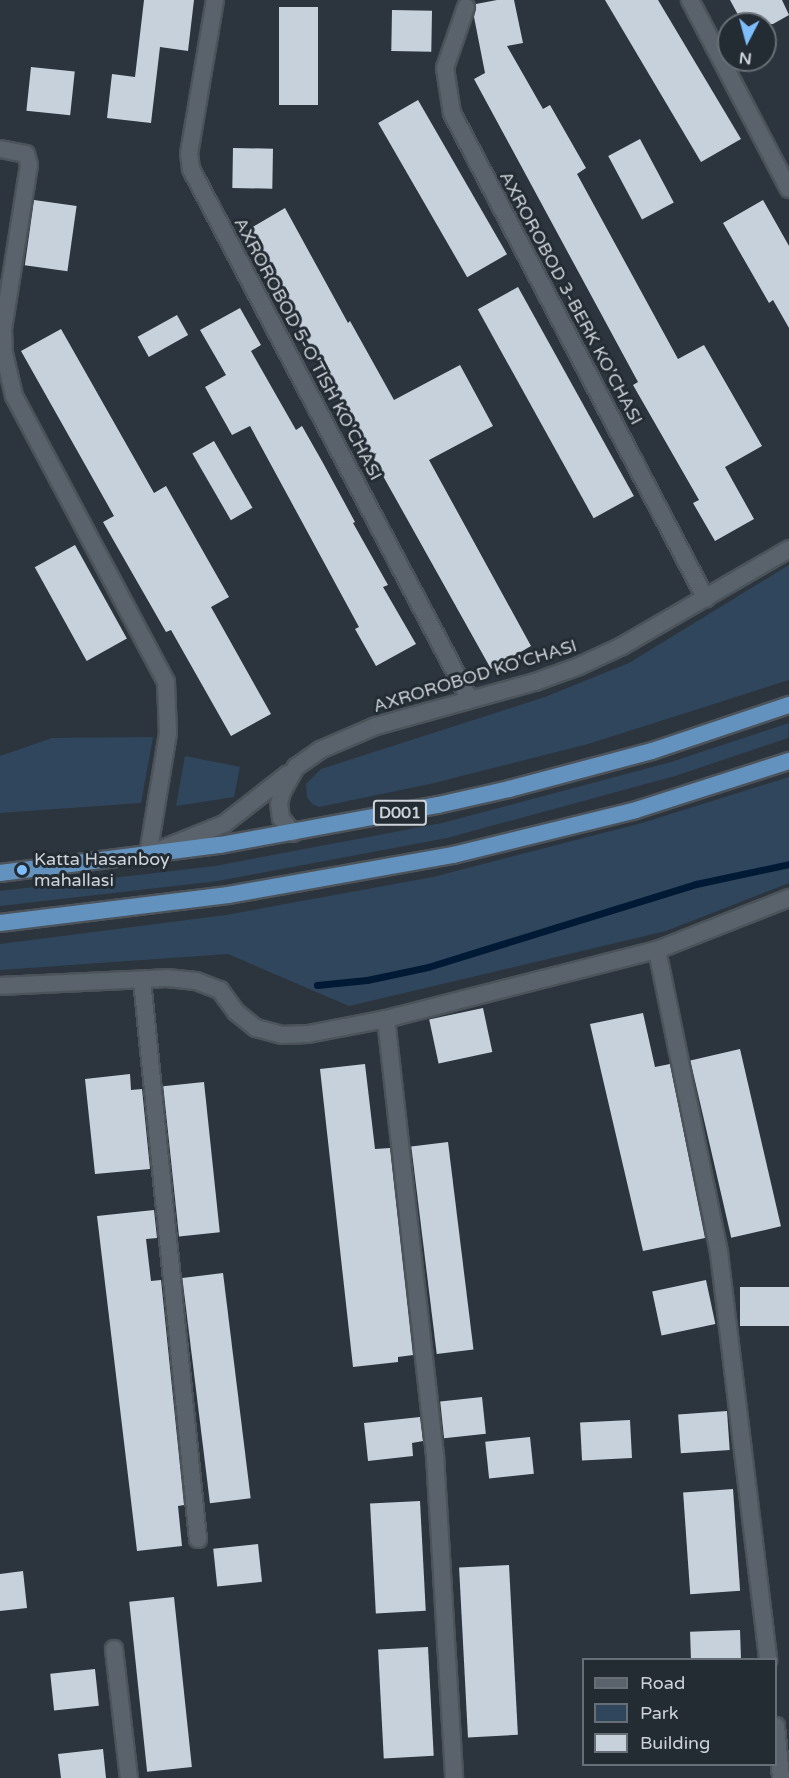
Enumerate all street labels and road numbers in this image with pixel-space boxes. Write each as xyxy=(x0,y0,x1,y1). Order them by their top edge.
street label: AXROROBOD 3-BERK KO'CHASI xyxy=(495,167,647,429)
street label: AXROROBOD 5-O'TISH KO'CHASI xyxy=(229,214,387,484)
street label: AXROROBOD KO'CHASI xyxy=(370,635,580,717)
road number: D001 xyxy=(372,800,428,826)

